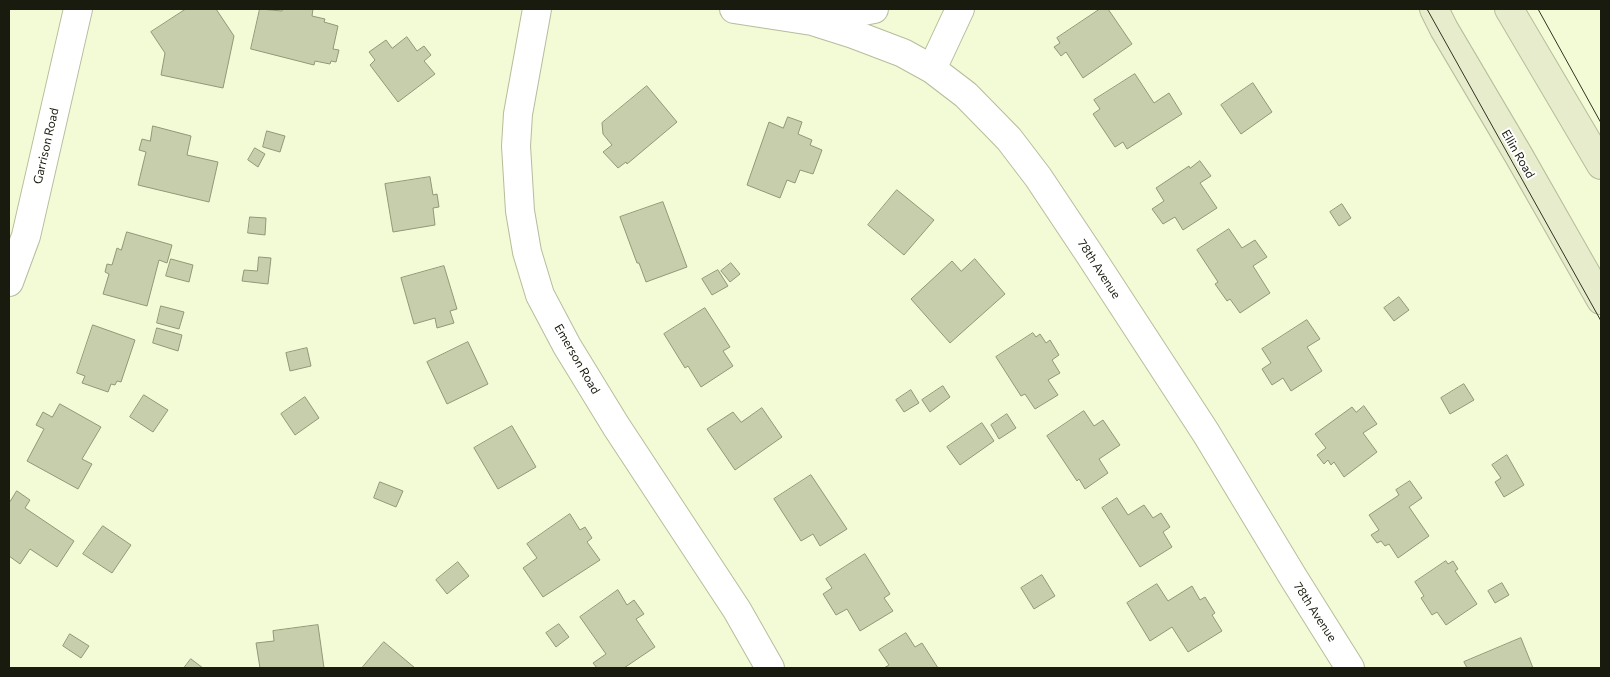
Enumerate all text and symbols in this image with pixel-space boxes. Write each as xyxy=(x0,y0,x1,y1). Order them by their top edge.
street label: Garrison Road xyxy=(30,107,62,185)
street label: Ellin Road xyxy=(1498,127,1538,181)
street label: 78th Avenue xyxy=(1075,237,1123,301)
street label: Emerson Road xyxy=(551,321,603,397)
street label: 78th Avenue xyxy=(1291,580,1339,644)

